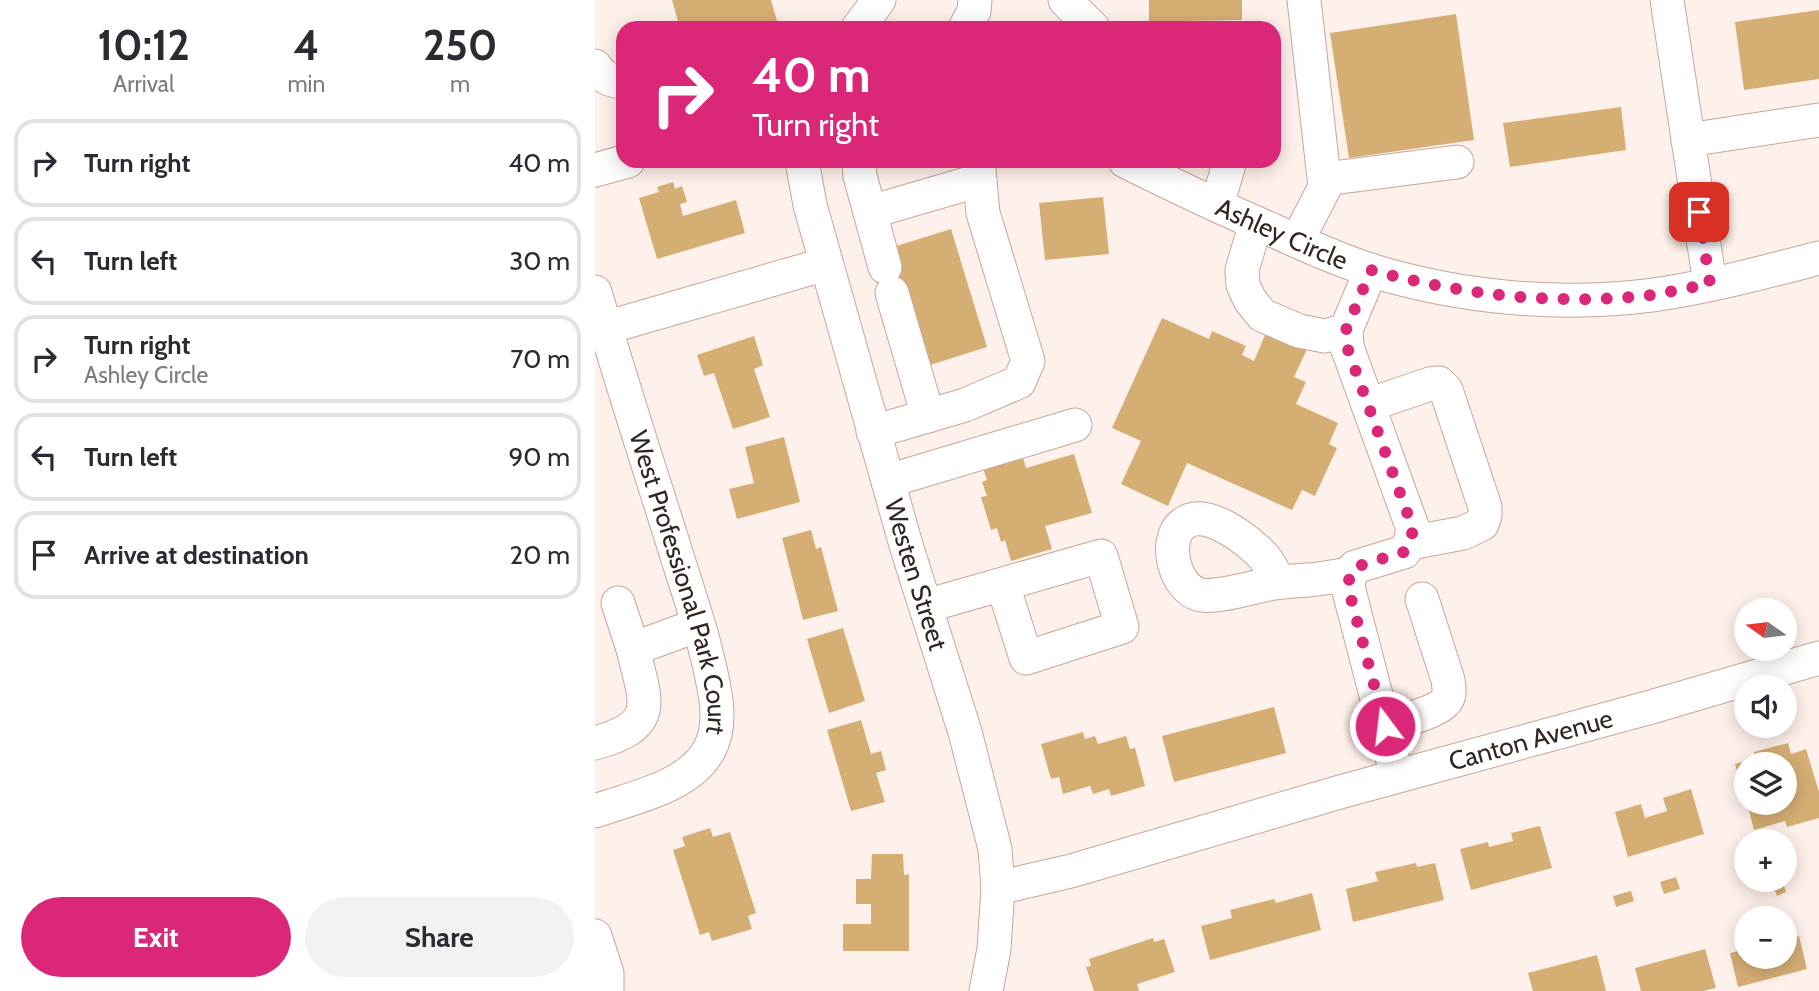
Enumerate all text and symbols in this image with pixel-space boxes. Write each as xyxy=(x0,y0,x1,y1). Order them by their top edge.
text: 10:12 xyxy=(98,19,190,71)
text: 4 xyxy=(293,19,319,71)
text: 250 xyxy=(423,19,497,71)
text: 40 m xyxy=(752,45,871,104)
icon: right xyxy=(637,49,728,140)
text: Arrival xyxy=(113,70,174,98)
text: min xyxy=(287,70,325,98)
text: m xyxy=(450,70,470,98)
text: Turn right xyxy=(752,105,879,144)
icon: right xyxy=(25,144,63,182)
text: Turn right xyxy=(84,147,190,179)
text: 40 m xyxy=(508,147,570,179)
pin xyxy=(1669,182,1729,242)
street label: Ashley Circle xyxy=(1211,191,1352,277)
icon: arrive xyxy=(1680,193,1718,231)
icon: left xyxy=(25,242,63,280)
text: Turn left xyxy=(84,245,177,277)
text: 30 m xyxy=(509,245,570,277)
text: Turn right xyxy=(84,329,190,361)
icon: right xyxy=(25,340,63,378)
text: 70 m xyxy=(510,343,570,375)
text: Ashley Circle xyxy=(84,361,208,389)
street label: West Professional Park Court xyxy=(622,427,733,737)
icon: left xyxy=(25,438,63,476)
text: Turn left xyxy=(84,441,177,473)
text: 90 m xyxy=(508,441,570,473)
street label: Westen Street xyxy=(878,495,954,654)
icon: arrive xyxy=(25,536,63,574)
text: Arrive at destination xyxy=(84,539,309,571)
text: 20 m xyxy=(510,539,570,571)
north arrow xyxy=(1734,598,1797,662)
map controls xyxy=(1734,598,1797,969)
button: sound xyxy=(1734,675,1797,738)
position arrow xyxy=(1348,689,1422,763)
street label: Canton Avenue xyxy=(1445,702,1616,778)
button: layers xyxy=(1734,752,1797,815)
button: + xyxy=(1734,829,1797,892)
button: Exit xyxy=(21,897,291,977)
button: Share xyxy=(305,897,574,977)
button: − xyxy=(1734,906,1797,969)

